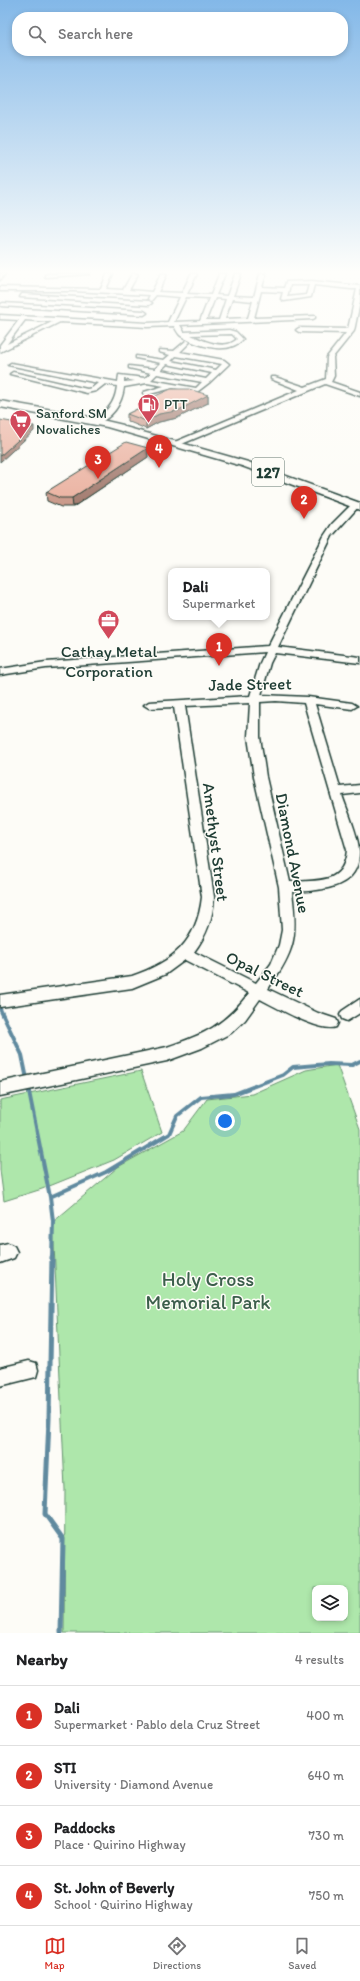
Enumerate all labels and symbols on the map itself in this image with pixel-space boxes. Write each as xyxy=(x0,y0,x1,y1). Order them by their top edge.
fuel station icon: PTT xyxy=(136,391,162,424)
place label: PTT xyxy=(164,396,188,413)
place label: Sanford SM Novaliches xyxy=(36,405,107,438)
supermarket icon: Sanford SM Novaliches xyxy=(8,408,34,441)
pin: 4 xyxy=(146,435,172,468)
pin: 3 xyxy=(85,446,111,479)
road number: 127 xyxy=(252,458,284,486)
pin: 2 xyxy=(291,486,317,519)
office icon: Cathay Metal Corporation xyxy=(96,608,122,641)
pin: 1 xyxy=(206,633,232,666)
place label: Cathay Metal Corporation xyxy=(61,641,157,681)
street label: Jade Street xyxy=(208,673,292,695)
street label: Amethyst Street xyxy=(199,782,233,902)
street label: Diamond Avenue xyxy=(272,791,314,915)
street label: Opal Street xyxy=(223,947,308,1002)
your location xyxy=(215,1111,235,1131)
park label: Holy Cross Memorial Park xyxy=(146,1267,270,1314)

